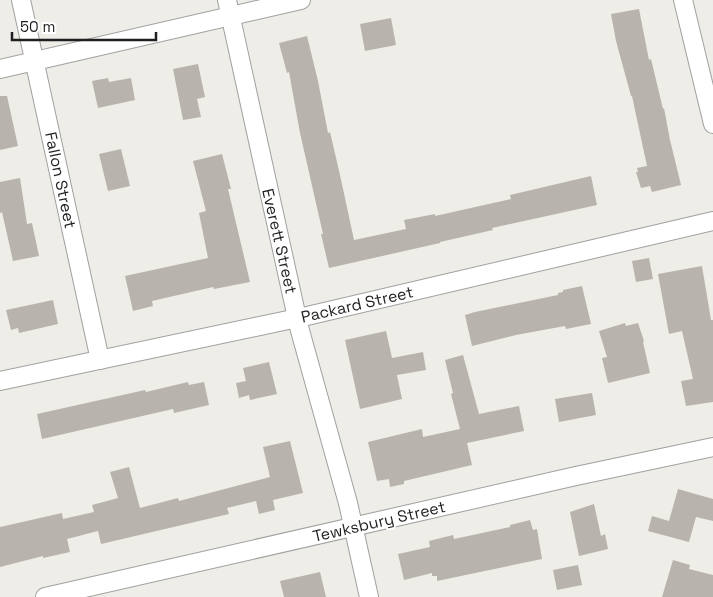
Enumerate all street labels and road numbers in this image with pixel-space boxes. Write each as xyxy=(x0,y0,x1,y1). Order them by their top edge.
street label: Fallon Street xyxy=(40,130,81,230)
street label: Everett Street xyxy=(257,186,302,296)
street label: Packard Street xyxy=(299,281,415,328)
street label: Tewksbury Street xyxy=(311,496,448,547)

